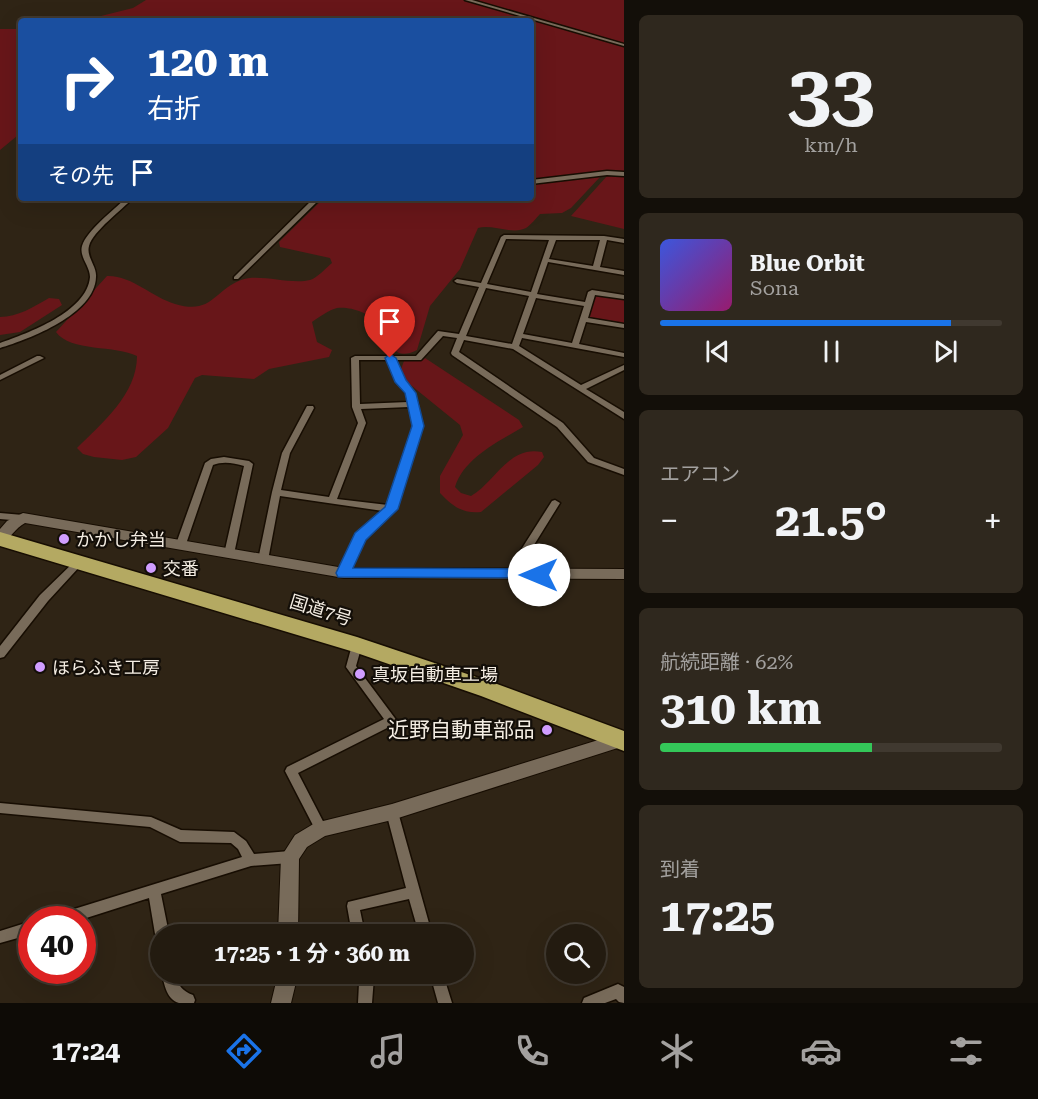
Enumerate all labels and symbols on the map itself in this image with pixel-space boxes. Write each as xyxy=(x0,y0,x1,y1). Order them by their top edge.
pin xyxy=(364,296,415,358)
place label: かかし弁当 xyxy=(76,529,166,550)
marker: かかし弁当 xyxy=(57,532,71,546)
position arrow xyxy=(507,543,571,607)
place label: 交番 xyxy=(163,558,199,579)
marker: 交番 xyxy=(144,561,158,575)
street label: 国道7号 xyxy=(287,591,355,629)
place label: ほらふき工房 xyxy=(52,657,160,678)
marker: ほらふき工房 xyxy=(33,660,47,674)
place label: 真坂自動車工場 xyxy=(372,664,498,685)
marker: 真坂自動車工場 xyxy=(353,667,367,681)
place label: 近野自動車部品 xyxy=(388,718,535,742)
marker: 近野自動車部品 xyxy=(540,723,554,737)
speed limit sign: 40 xyxy=(18,906,96,984)

